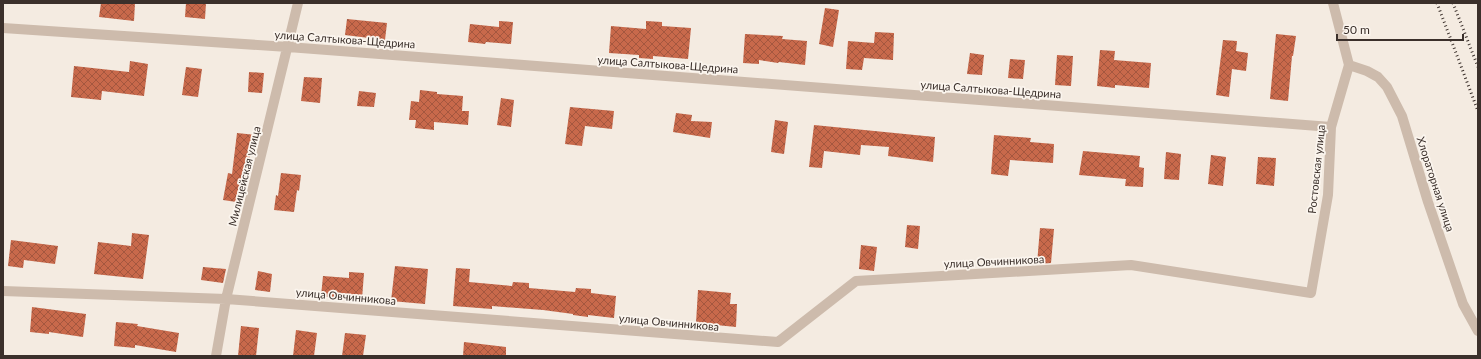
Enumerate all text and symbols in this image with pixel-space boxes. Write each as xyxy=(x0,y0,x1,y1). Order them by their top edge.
scale bar xyxy=(1337,16,1463,42)
text: 50 m xyxy=(1343,22,1370,37)
street label: улица Салтыкова-Щедрина xyxy=(274,28,416,50)
street label: улица Салтыкова-Щедрина xyxy=(597,53,739,75)
street label: улица Салтыкова-Щедрина xyxy=(920,78,1062,100)
street label: Ростовская улица xyxy=(1305,124,1327,214)
street label: Милицейская улица xyxy=(225,125,263,227)
street label: Хлораторная улица xyxy=(1415,135,1457,233)
street label: улица Овчинникова xyxy=(944,252,1044,270)
street label: улица Овчинникова xyxy=(295,285,397,307)
street label: улица Овчинникова xyxy=(618,311,720,333)

